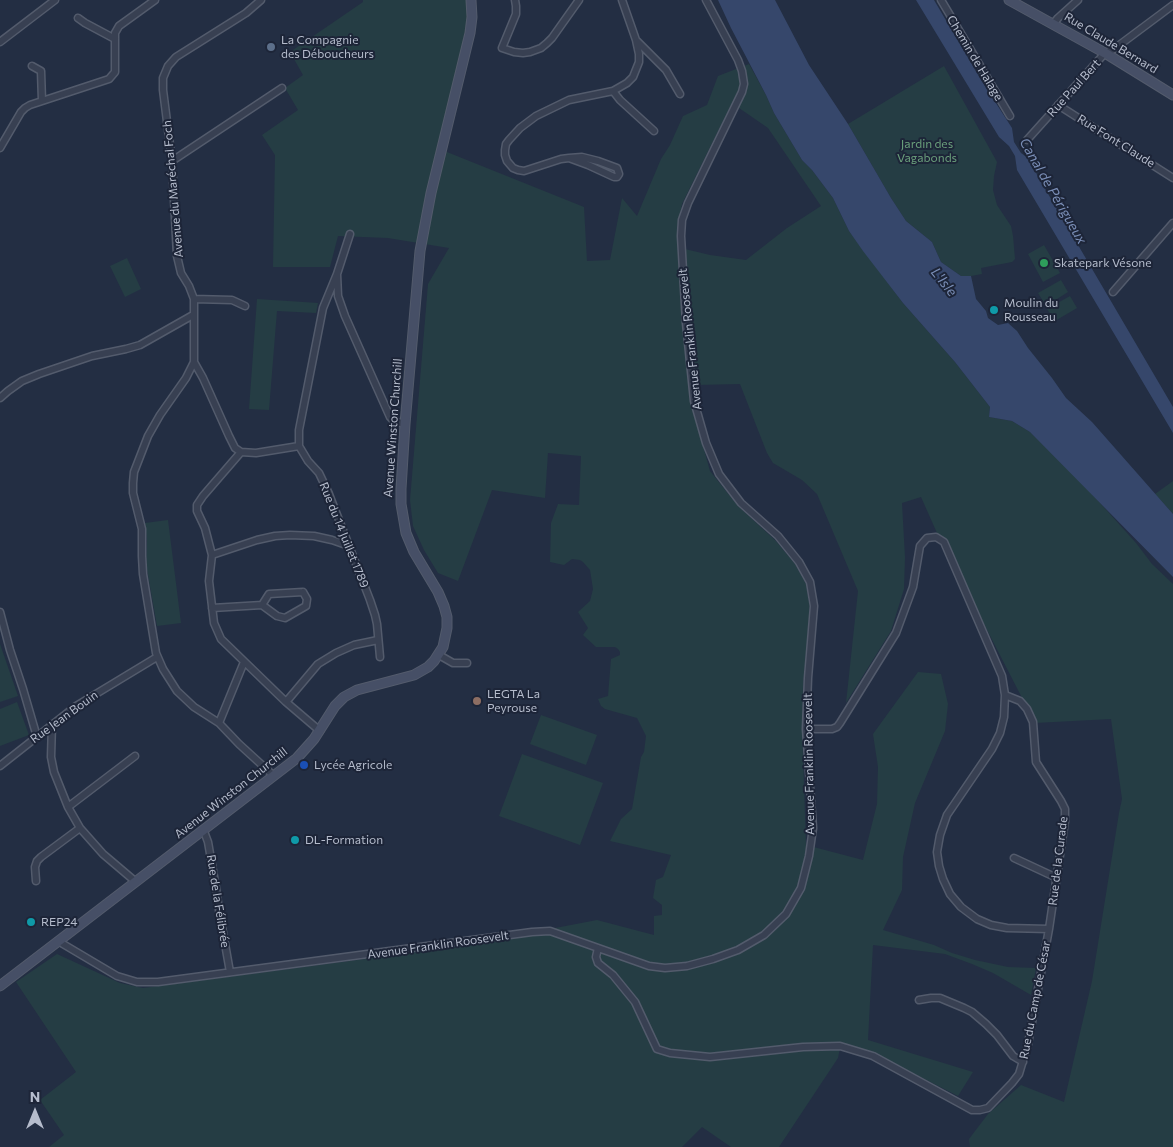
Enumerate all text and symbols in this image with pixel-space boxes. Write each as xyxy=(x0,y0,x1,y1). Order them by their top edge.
street label: Rue Claude Bernard xyxy=(1062,9,1160,77)
street label: Chemin de Halage xyxy=(944,13,1006,103)
place label: La Compagnie des Déboucheurs xyxy=(281,33,374,61)
marker: La Compagnie des Déboucheurs xyxy=(265,41,277,53)
street label: Rue Paul Bert xyxy=(1044,56,1104,120)
street label: Rue Font Claude xyxy=(1075,111,1157,171)
street label: Avenue du Maréchal Foch xyxy=(160,120,186,258)
water label: Canal de Périgueux xyxy=(1016,135,1090,247)
park label: Jardin des Vagabonds xyxy=(897,137,957,165)
place label: Skatepark Vésone xyxy=(1054,256,1152,270)
marker: Skatepark Vésone xyxy=(1038,257,1050,269)
water label: L'Isle xyxy=(927,264,961,300)
street label: Avenue Franklin Roosevelt xyxy=(675,267,705,411)
place label: Moulin du Rousseau xyxy=(1004,296,1058,324)
marker: Moulin du Rousseau xyxy=(988,304,1000,316)
street label: Avenue Winston Churchill xyxy=(381,358,405,498)
street label: Rue du 14 Juillet 1789 xyxy=(316,480,372,590)
place label: LEGTA La Peyrouse xyxy=(487,687,540,715)
street label: Rue Jean Bouin xyxy=(27,688,101,746)
street label: Avenue Franklin Roosevelt xyxy=(801,693,817,835)
marker: LEGTA La Peyrouse xyxy=(471,695,483,707)
street label: Avenue Winston Churchill xyxy=(172,744,290,842)
place label: Lycée Agricole xyxy=(314,758,392,772)
marker: Lycée Agricole xyxy=(298,759,310,771)
street label: Rue de la Curade xyxy=(1045,816,1071,906)
place label: DL-Formation xyxy=(305,833,383,847)
marker: DL-Formation xyxy=(289,834,301,846)
street label: Rue de la Félibrée xyxy=(204,853,232,949)
place label: REP24 xyxy=(41,915,77,929)
marker: REP24 xyxy=(25,916,37,928)
street label: Avenue Franklin Roosevelt xyxy=(366,928,510,962)
street label: Rue du Camp de César xyxy=(1016,940,1054,1060)
north arrow xyxy=(10,1087,60,1137)
text: N xyxy=(30,1088,40,1105)

